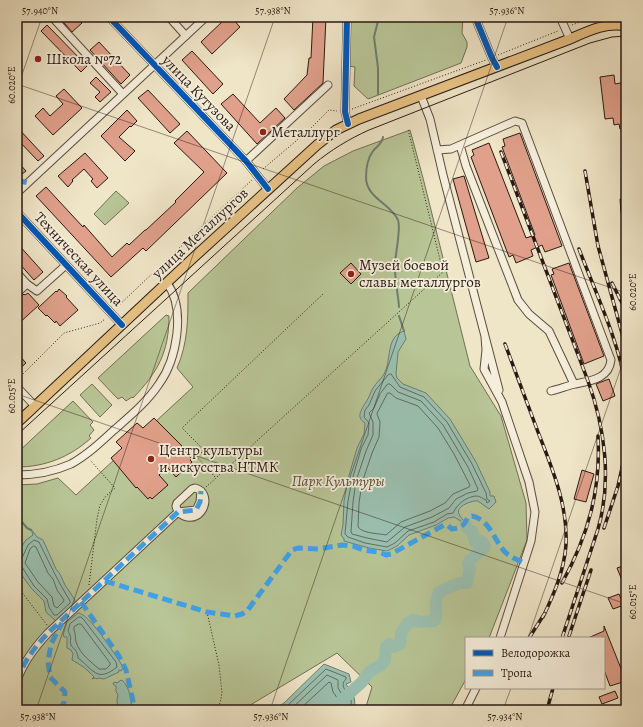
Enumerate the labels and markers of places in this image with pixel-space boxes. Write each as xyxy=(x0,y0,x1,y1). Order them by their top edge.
place label: Школа №72 xyxy=(46,49,122,69)
marker: Школа №72 xyxy=(33,54,43,64)
place label: Металлург xyxy=(271,122,340,142)
marker: Металлург xyxy=(258,127,268,137)
place label: Музей боевой славы металлургов xyxy=(359,255,481,292)
marker: Музей боевой славы металлургов xyxy=(346,269,356,279)
place label: Центр культуры и искусства НТМК xyxy=(159,440,279,477)
marker: Центр культуры и искусства НТМК xyxy=(146,454,156,464)

